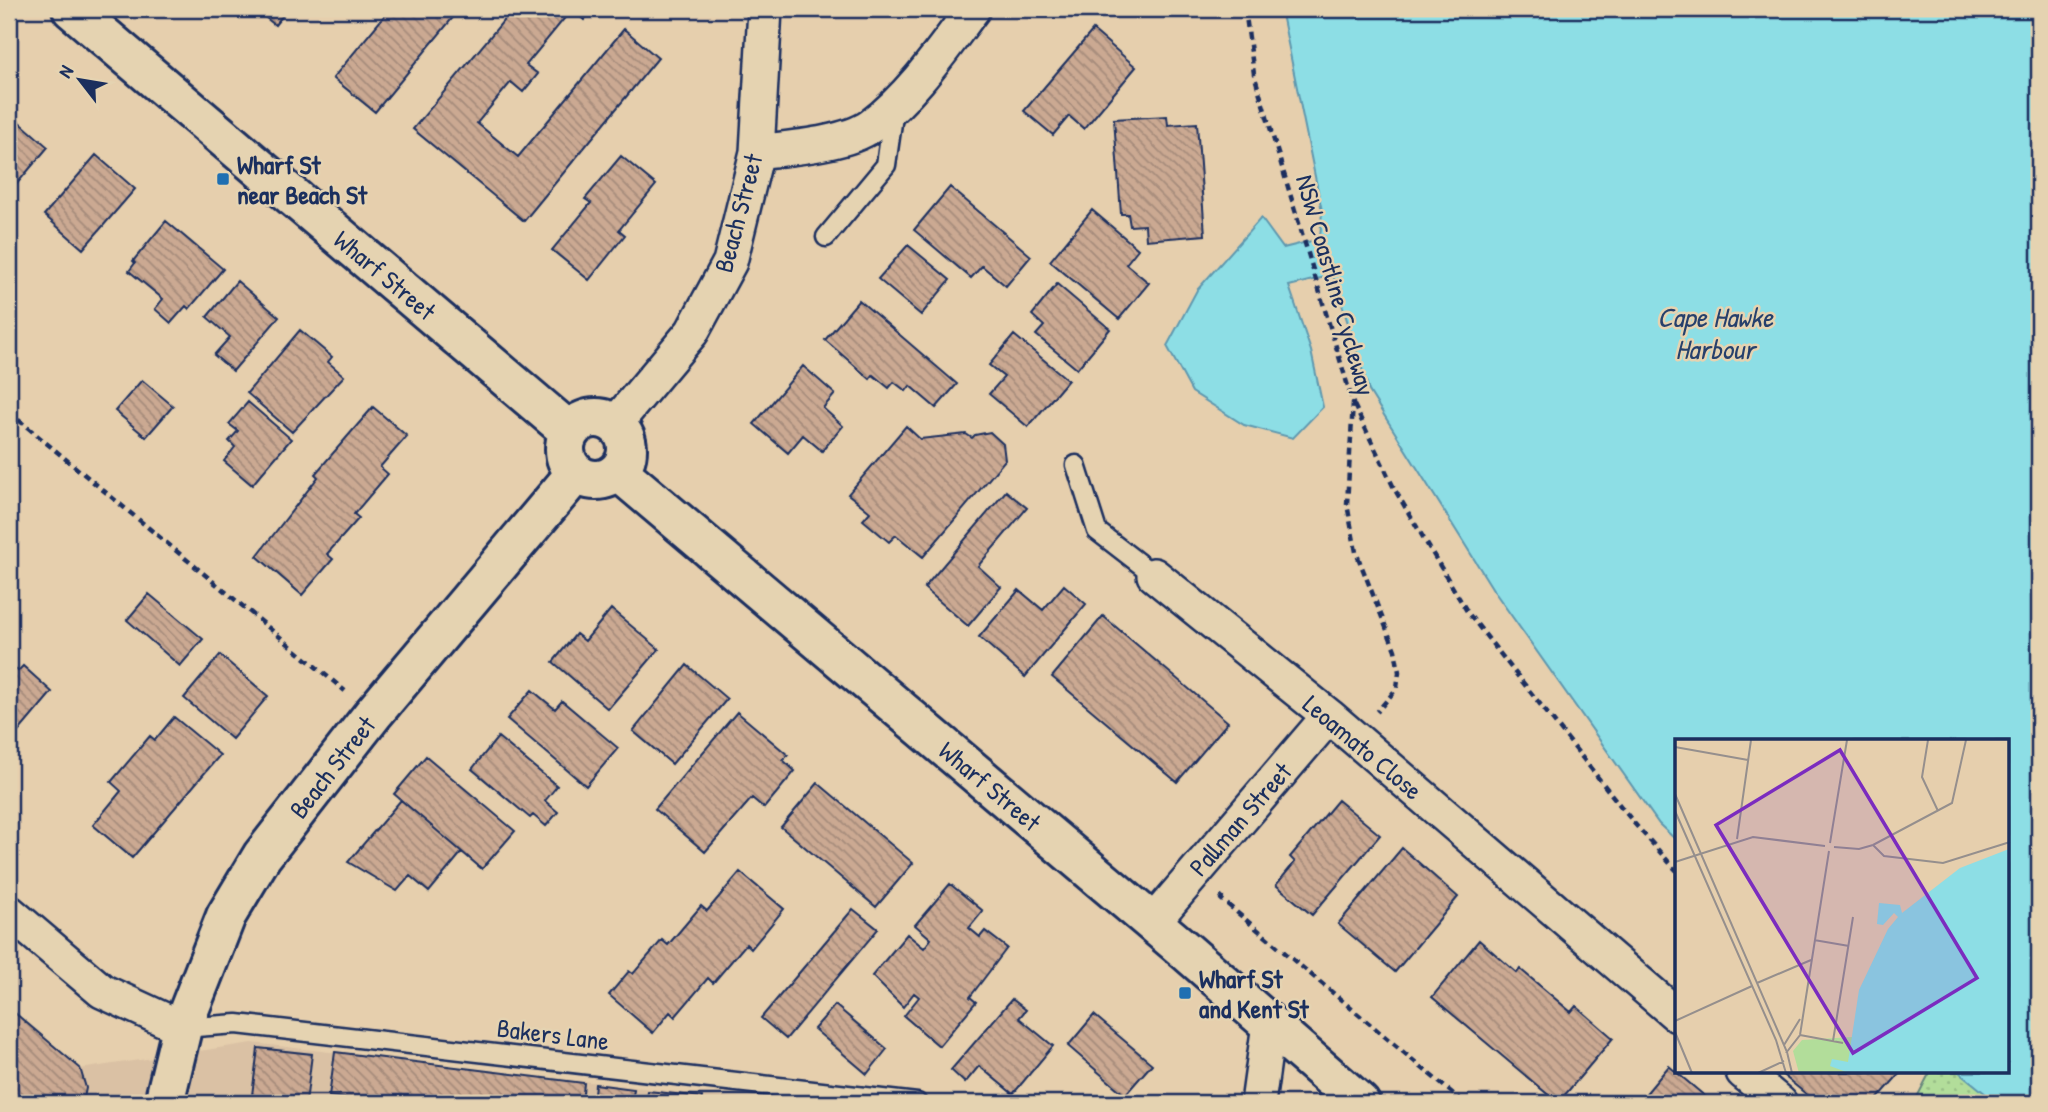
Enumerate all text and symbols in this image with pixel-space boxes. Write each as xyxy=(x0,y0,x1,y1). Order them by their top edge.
north arrow xyxy=(46,46,116,116)
text: N xyxy=(52,60,79,82)
place label: Wharf St near Beach St xyxy=(237,147,368,212)
street label: Beach Street xyxy=(705,149,771,276)
street label: NSW Coastline Cycleway xyxy=(1288,170,1384,400)
marker: Wharf St near Beach St xyxy=(215,171,231,187)
street label: Wharf Street xyxy=(327,222,444,329)
water label: Cape Hawke Harbour xyxy=(1657,298,1775,368)
street label: Leoamato Close xyxy=(1296,687,1430,807)
street label: Beach Street xyxy=(281,708,384,826)
street label: Wharf Street xyxy=(932,733,1049,840)
inset map xyxy=(1675,739,2010,1074)
street label: Pallman Street xyxy=(1181,754,1300,883)
place label: Wharf St and Kent St xyxy=(1199,961,1310,1026)
marker: Wharf St and Kent St xyxy=(1177,985,1193,1001)
street label: Bakers Lane xyxy=(495,1010,611,1058)

